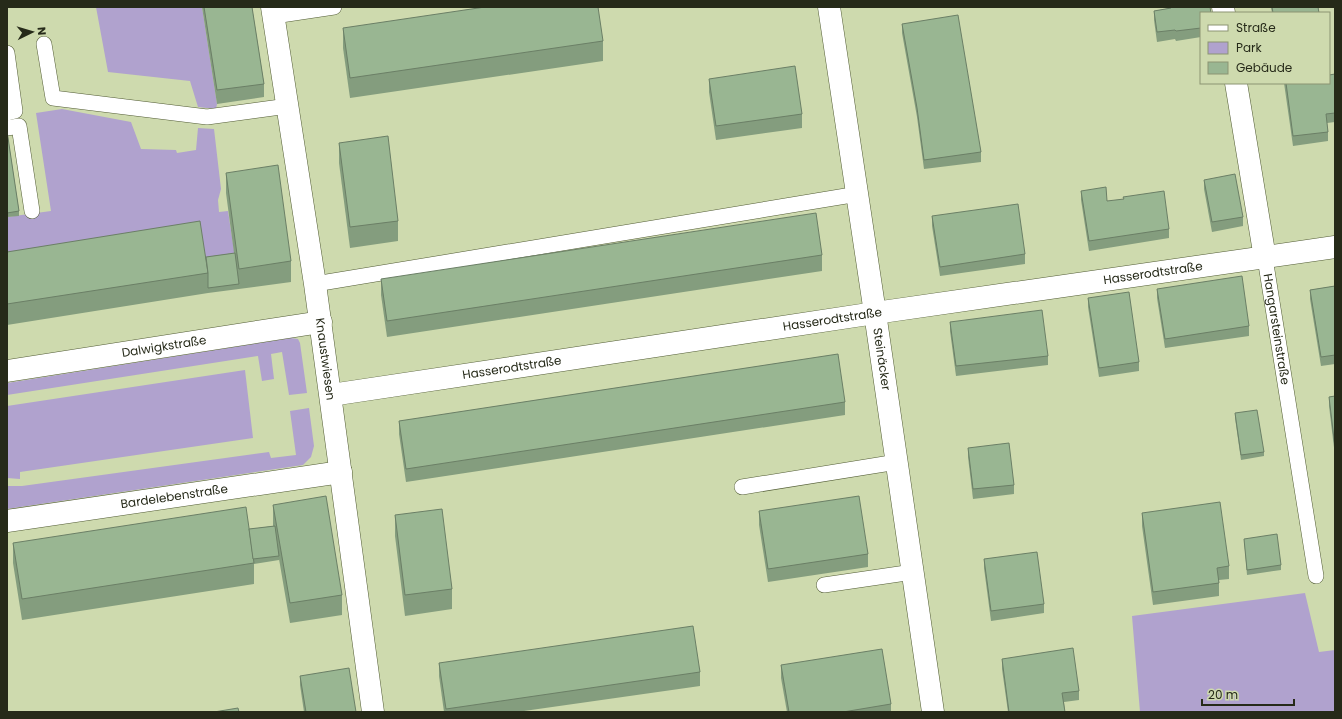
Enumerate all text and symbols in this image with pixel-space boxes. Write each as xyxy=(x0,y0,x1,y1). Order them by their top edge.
north arrow xyxy=(12,12,52,52)
legend xyxy=(1200,12,1330,84)
text: Straße xyxy=(1236,19,1276,36)
text: N xyxy=(34,26,50,36)
text: Park xyxy=(1236,39,1263,56)
text: Gebäude xyxy=(1236,59,1292,76)
street label: Hasserodtstraße xyxy=(1102,257,1204,288)
street label: Hangarsteinstraße xyxy=(1260,272,1294,386)
street label: Hasserodtstraße xyxy=(782,303,883,335)
street label: Knaustwiesen xyxy=(312,317,340,401)
street label: Steinäcker xyxy=(869,327,895,392)
street label: Dalwigkstraße xyxy=(120,331,208,361)
street label: Hasserodtstraße xyxy=(461,351,563,383)
street label: Bardelebenstraße xyxy=(119,480,229,512)
scale bar xyxy=(1202,681,1294,707)
text: 20 m xyxy=(1208,686,1238,703)

